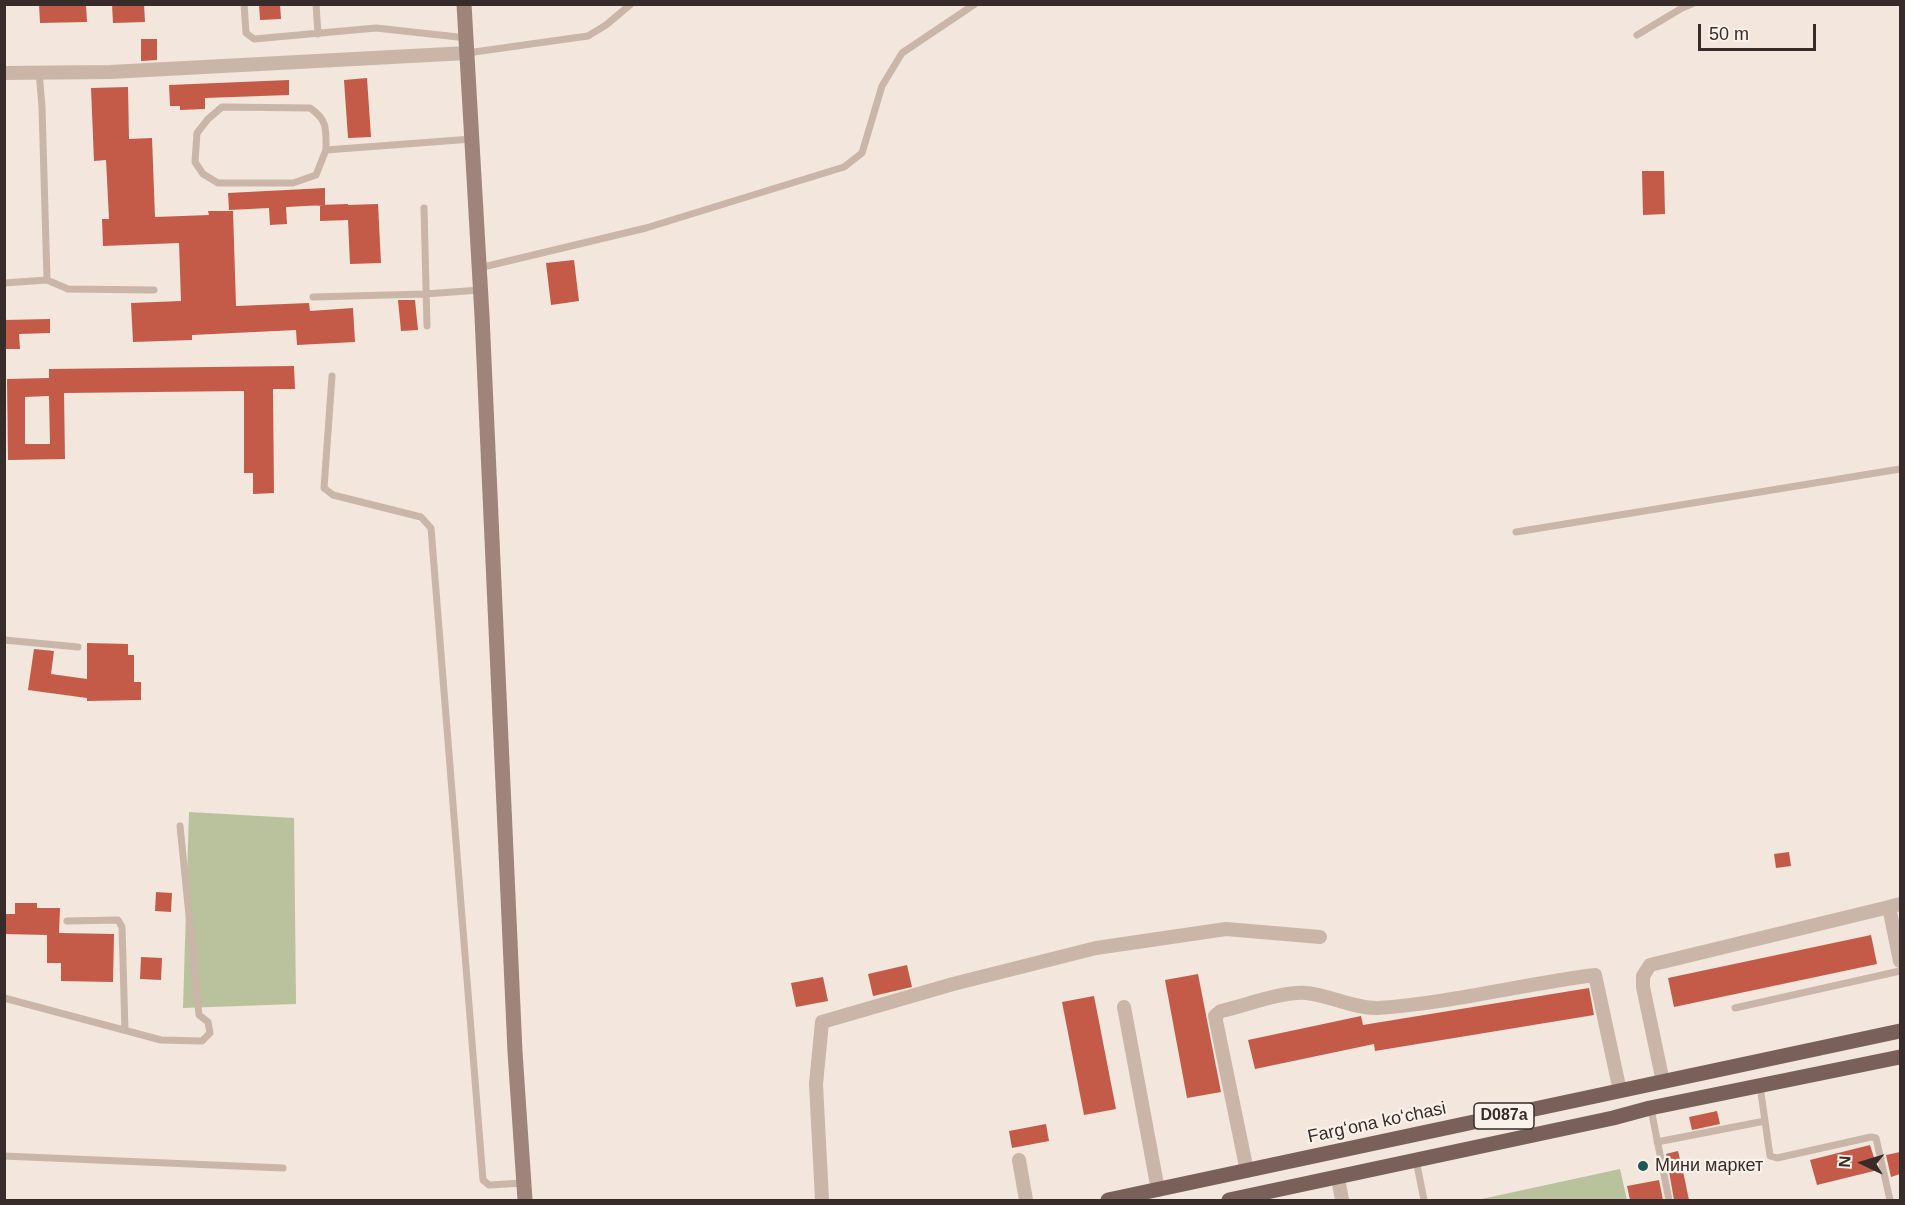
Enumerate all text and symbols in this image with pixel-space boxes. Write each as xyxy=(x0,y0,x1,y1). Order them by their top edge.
scale bar xyxy=(1701,12,1820,50)
text: 50 m xyxy=(1709,24,1749,44)
street label: Fargʻona koʻchasi xyxy=(1306,1098,1448,1148)
road number: D087a xyxy=(1474,1103,1534,1129)
north arrow xyxy=(1833,1133,1893,1193)
place label: Мини маркет xyxy=(1655,1155,1763,1177)
text: N xyxy=(1836,1155,1853,1168)
marker: Мини маркет xyxy=(1636,1159,1650,1173)

